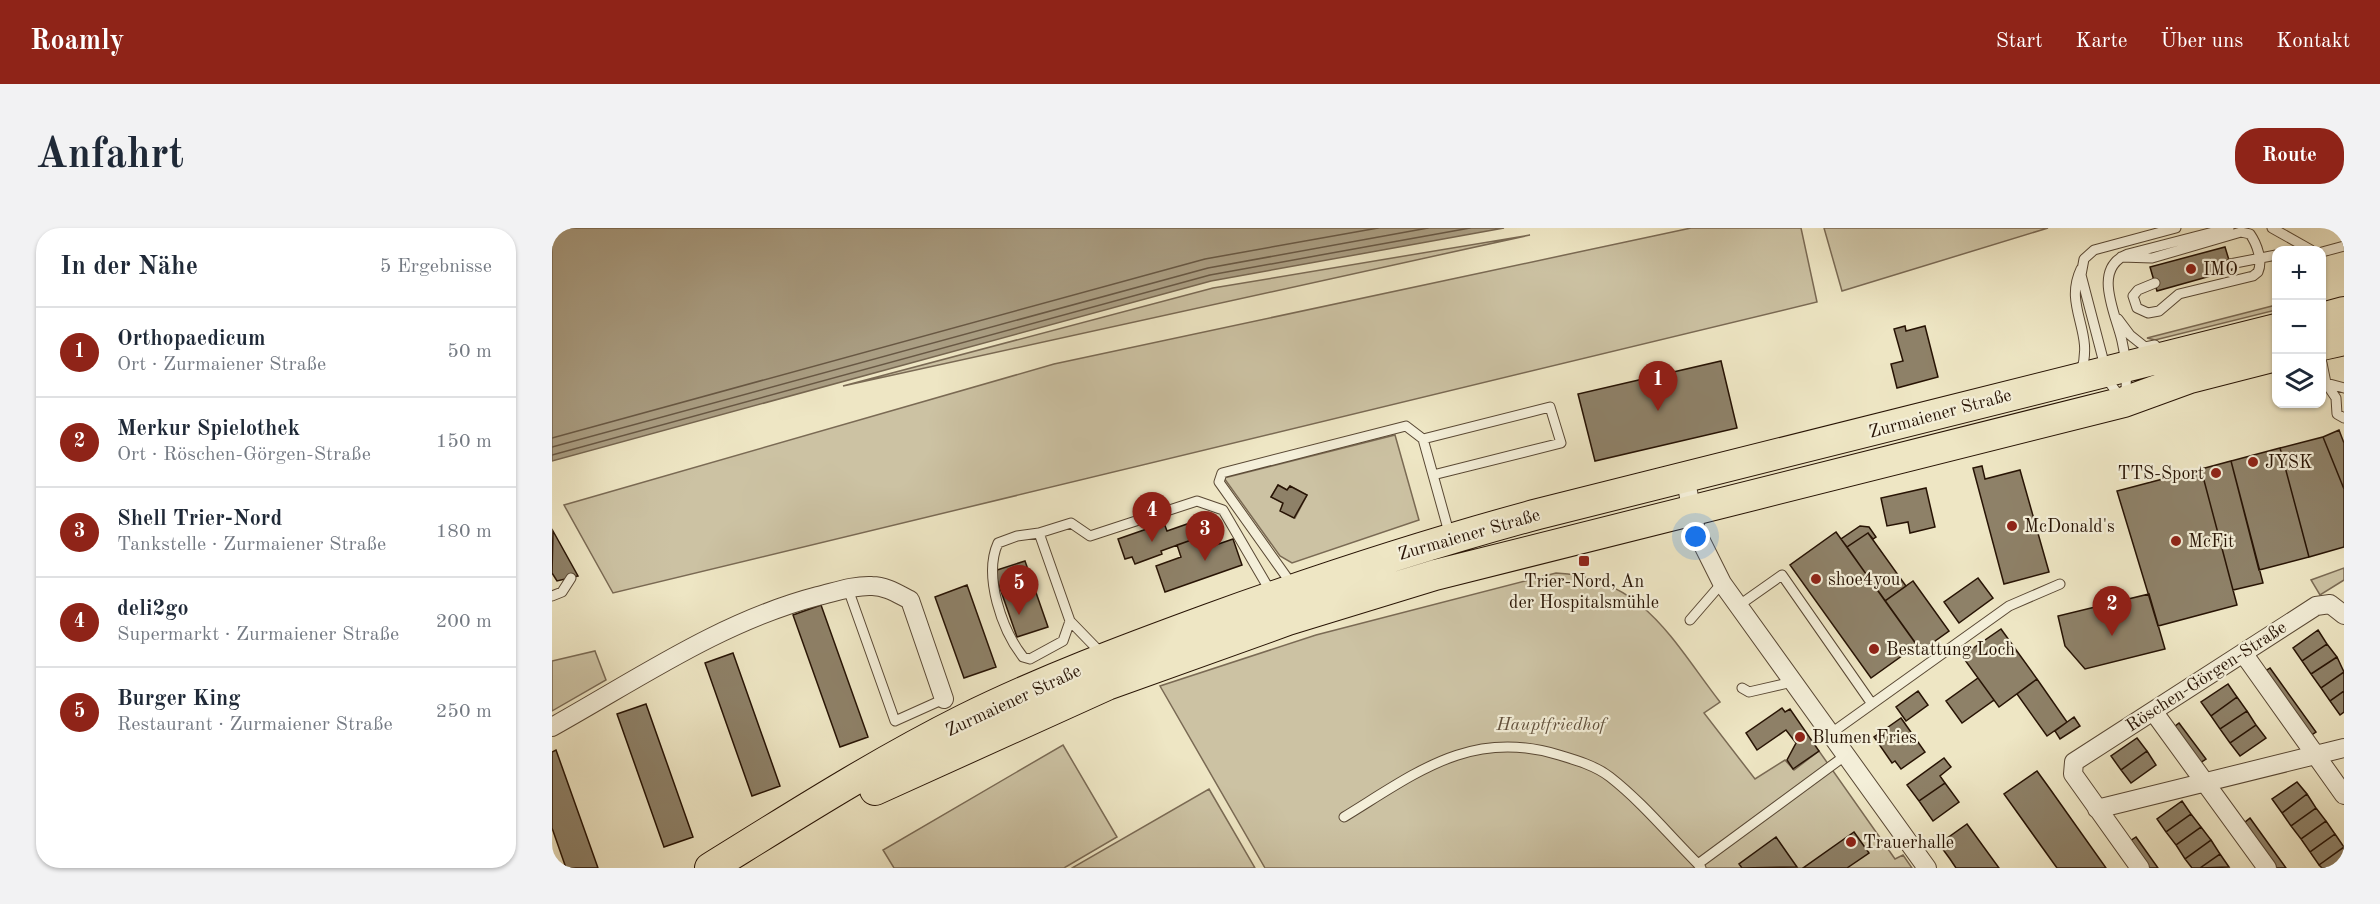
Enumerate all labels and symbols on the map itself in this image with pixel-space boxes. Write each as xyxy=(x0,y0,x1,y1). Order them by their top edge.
place label: IMO xyxy=(2203,261,2238,279)
marker: IMO xyxy=(2184,262,2198,276)
pin: 1 xyxy=(1638,362,1678,411)
street label: Zurmaiener Straße xyxy=(1867,386,2014,442)
place label: JYSK xyxy=(2265,454,2313,472)
marker: JYSK xyxy=(2246,455,2260,469)
place label: TTS-Sport xyxy=(2117,465,2204,483)
marker: TTS-Sport xyxy=(2209,466,2223,480)
pin: 4 xyxy=(1132,492,1172,542)
street label: Zurmaiener Straße xyxy=(1396,506,1542,564)
pin: 3 xyxy=(1186,512,1224,561)
place label: McDonald's xyxy=(2024,518,2115,536)
marker: McDonald's xyxy=(2005,519,2019,533)
your location xyxy=(1681,522,1710,551)
place label: McFit xyxy=(2188,533,2234,551)
marker: McFit xyxy=(2169,534,2183,548)
marker: Trier-Nord, An der Hospitalsmühle xyxy=(1577,554,1591,568)
pin: 5 xyxy=(1000,566,1038,615)
place label: shoe4you xyxy=(1828,571,1901,589)
marker: shoe4you xyxy=(1809,572,1823,586)
place label: Trier-Nord, An der Hospitalsmühle xyxy=(1509,573,1659,612)
pin: 2 xyxy=(2092,586,2132,636)
street label: Röschen-Görgen-Straße xyxy=(2123,618,2290,735)
place label: Bestattung Loch xyxy=(1886,641,2015,659)
marker: Bestattung Loch xyxy=(1867,642,1881,656)
street label: Zurmaiener Straße xyxy=(943,662,1084,740)
park label: Hauptfriedhof xyxy=(1495,716,1609,734)
place label: Blumen Fries xyxy=(1812,729,1917,747)
marker: Blumen Fries xyxy=(1793,730,1807,744)
place label: Trauerhalle xyxy=(1863,834,1954,852)
marker: Trauerhalle xyxy=(1844,835,1858,849)

